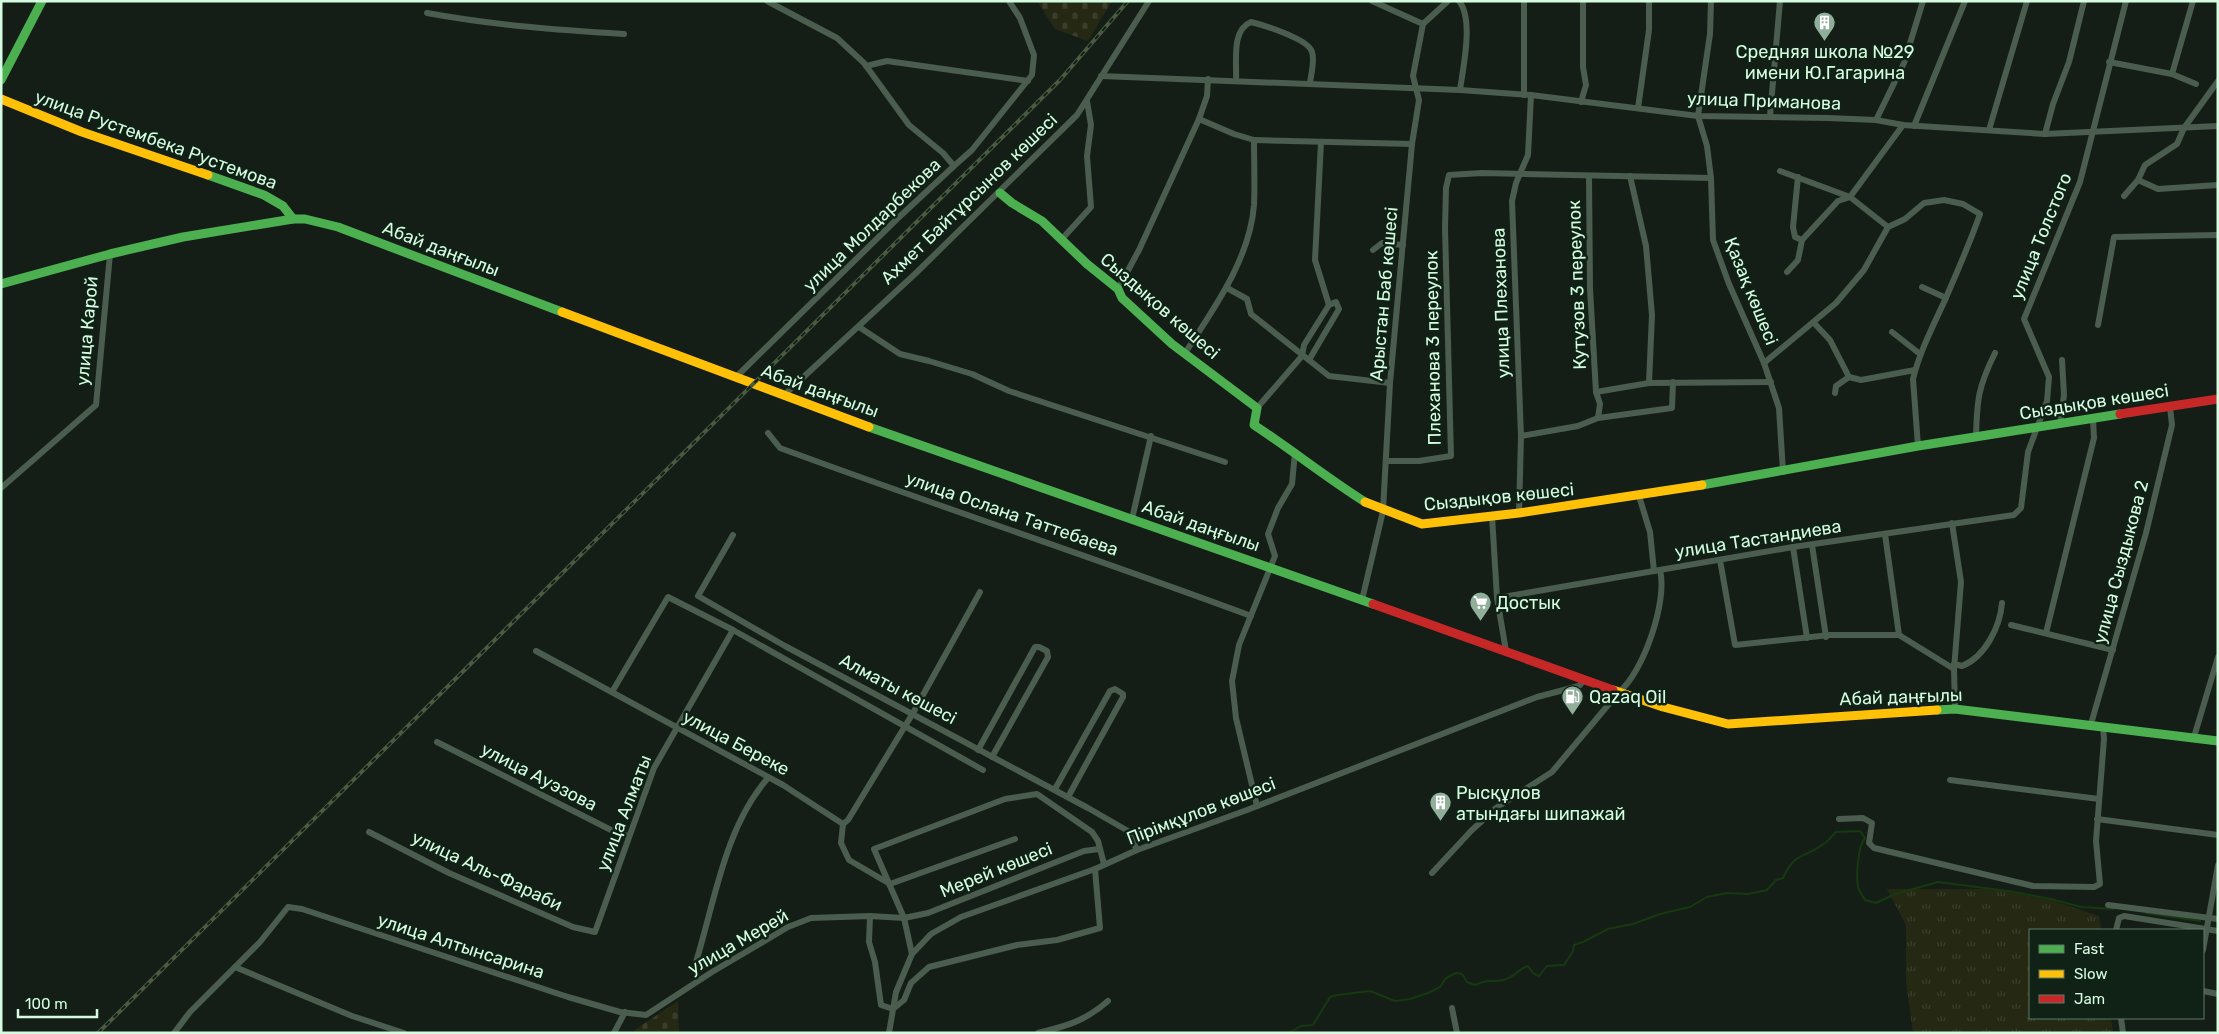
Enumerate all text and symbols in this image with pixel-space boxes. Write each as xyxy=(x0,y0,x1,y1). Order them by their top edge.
building icon: Средняя школа №29 имени Ю.Гагарина xyxy=(1813,10,1837,41)
place label: Средняя школа №29 имени Ю.Гагарина xyxy=(1736,41,1914,84)
street label: улица Рустембека Рустемова xyxy=(32,86,280,194)
street label: улица Приманова xyxy=(1687,87,1841,115)
street label: Ахмет Байтұрсынов көшесі xyxy=(876,109,1062,289)
street label: улица Молдарбекова xyxy=(799,154,945,296)
street label: улица Толстого xyxy=(2006,169,2076,303)
street label: Кутузов 3 переулок xyxy=(1563,199,1591,370)
street label: Арыстан Баб көшесі xyxy=(1365,206,1403,382)
street label: Абай даңғылы xyxy=(380,217,502,281)
street label: улица Плеханова xyxy=(1487,227,1515,379)
street label: Қазақ көшесі xyxy=(1719,234,1783,348)
street label: Сыздықов көшесі xyxy=(1096,248,1224,364)
street label: Плеханова 3 переулок xyxy=(1420,250,1446,446)
street label: улица Карой xyxy=(71,275,103,387)
street label: Абай даңғылы xyxy=(758,360,882,422)
street label: Сыздықов көшесі xyxy=(2018,379,2170,425)
street label: улица Ослана Таттебаева xyxy=(903,467,1121,561)
street label: Сыздықов көшесі xyxy=(1423,478,1575,516)
street label: улица Сыздыкова 2 xyxy=(2089,478,2153,646)
street label: Абай даңғылы xyxy=(1139,496,1263,556)
street label: улица Тастандиева xyxy=(1673,515,1843,563)
supermarket icon: Достык xyxy=(1468,591,1492,622)
place label: Достык xyxy=(1496,592,1561,614)
street label: Алматы көшесі xyxy=(836,649,960,729)
street label: Абай даңғылы xyxy=(1839,684,1963,710)
fuel station icon: Qazaq Oil xyxy=(1561,685,1585,716)
place label: Qazaq Oil xyxy=(1589,686,1666,708)
street label: улица Береке xyxy=(679,706,793,780)
street label: улица Ауэзова xyxy=(477,738,601,816)
street label: улица Алматы xyxy=(592,752,656,874)
street label: Пірімқұлов көшесі xyxy=(1123,772,1279,850)
place label: Рысқұлов атындағы шипажай xyxy=(1456,782,1626,825)
building icon: Рысқұлов атындағы шипажай xyxy=(1428,791,1452,822)
street label: улица Аль-Фараби xyxy=(408,826,566,916)
street label: Мерей көшесі xyxy=(937,837,1055,903)
street label: улица Мерей xyxy=(684,904,792,980)
street label: улица Алтынсарина xyxy=(375,909,547,983)
legend xyxy=(2029,929,2204,1019)
text: Fast xyxy=(2074,940,2104,958)
text: Slow xyxy=(2074,965,2107,983)
scale bar xyxy=(18,986,96,1018)
text: Jam xyxy=(2074,990,2105,1008)
text: 100 m xyxy=(25,995,67,1013)

